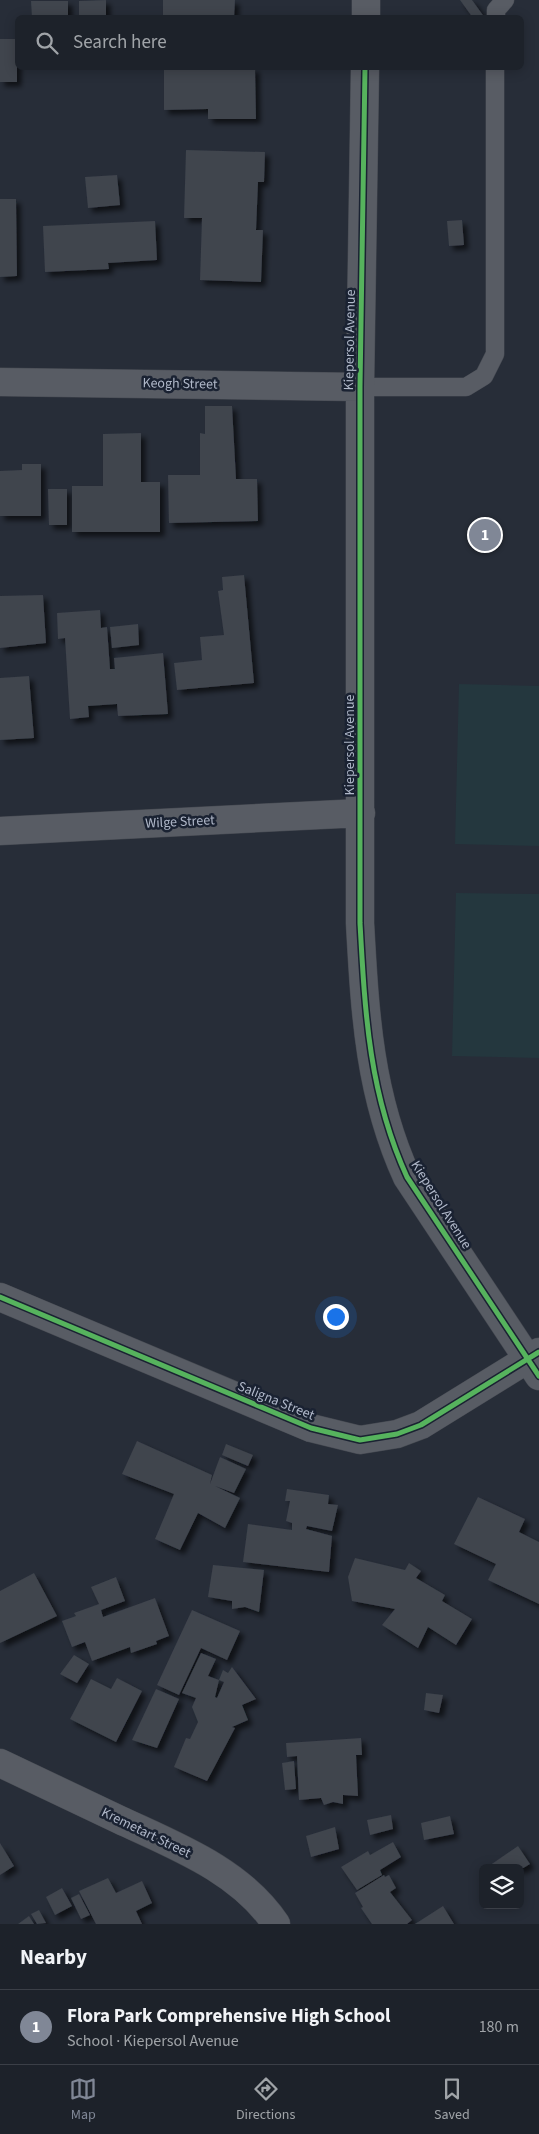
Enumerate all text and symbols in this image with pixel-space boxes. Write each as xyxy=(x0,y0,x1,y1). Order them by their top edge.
search box xyxy=(15,15,524,70)
icon: search xyxy=(33,29,61,57)
text: Search here xyxy=(73,29,167,56)
street label: Kiepersol Avenue xyxy=(339,289,361,391)
street label: Keogh Street xyxy=(142,373,218,395)
pin: 1 xyxy=(469,516,501,554)
street label: Kiepersol Avenue xyxy=(340,694,360,796)
street label: Wilge Street xyxy=(145,810,216,834)
street label: Kiepersol Avenue xyxy=(406,1157,476,1253)
your location xyxy=(323,1304,349,1330)
street label: Saligna Street xyxy=(235,1377,318,1426)
street label: Kremetart Street xyxy=(98,1803,194,1863)
map controls xyxy=(479,1864,524,1909)
button: layers xyxy=(479,1864,524,1909)
text: Nearby xyxy=(20,1942,87,1972)
text: Flora Park Comprehensive High School xyxy=(67,2003,391,2030)
text: 1 xyxy=(32,2016,40,2038)
text: 180 m xyxy=(479,2016,519,2038)
text: School · Kiepersol Avenue xyxy=(67,2030,239,2052)
tab: Map xyxy=(69,2075,97,2125)
tab: Directions xyxy=(236,2075,295,2125)
tab: Saved xyxy=(434,2075,470,2125)

